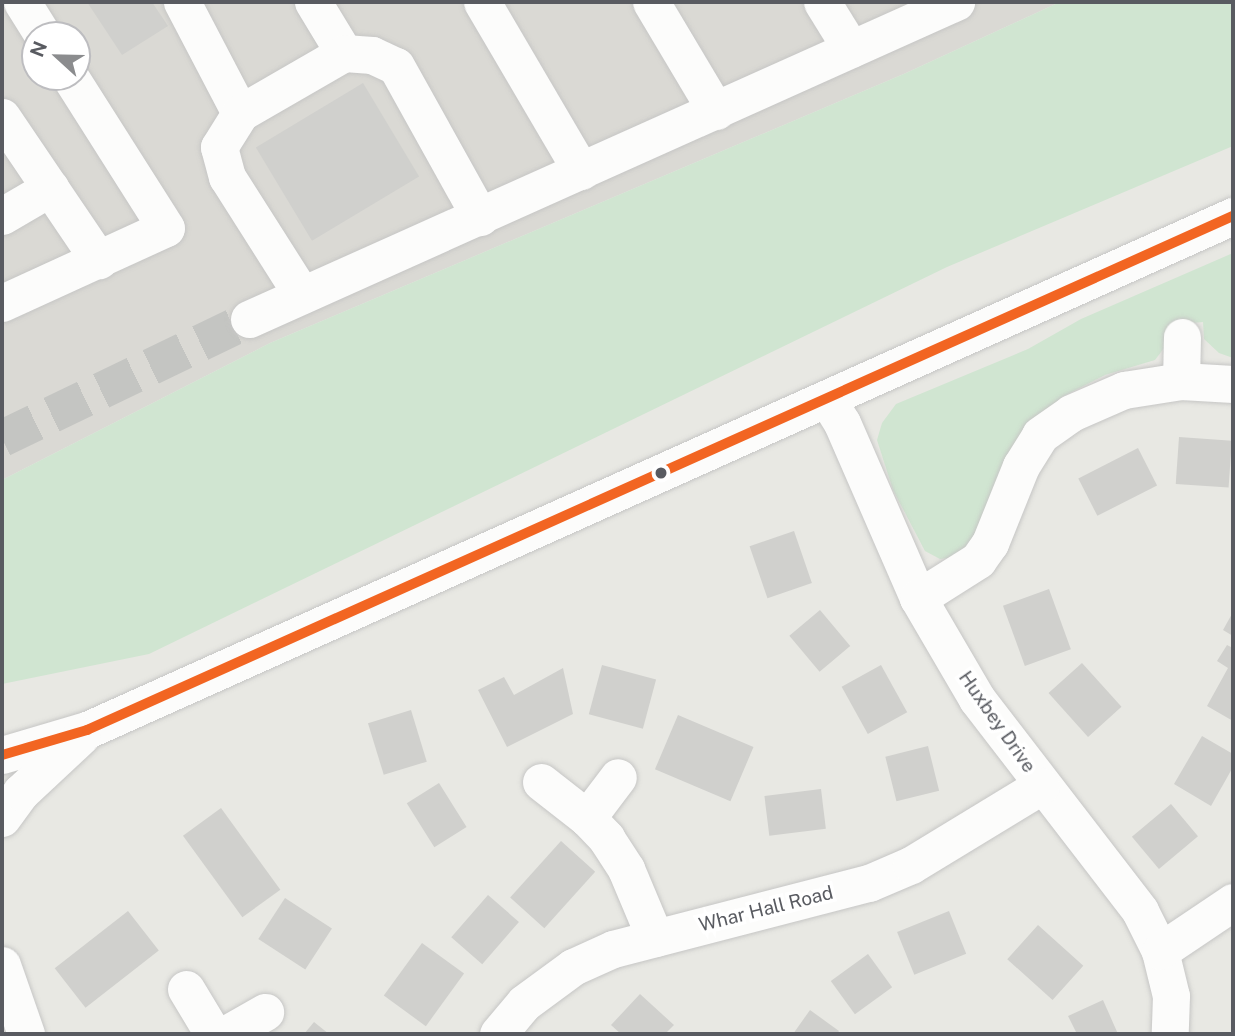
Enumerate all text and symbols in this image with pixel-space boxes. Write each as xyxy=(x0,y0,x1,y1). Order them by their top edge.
north arrow xyxy=(21,21,91,91)
text: N xyxy=(25,38,51,60)
unlabelled marker xyxy=(654,466,668,480)
street label: Huxbey Drive xyxy=(954,667,1040,777)
street label: Whar Hall Road xyxy=(697,881,835,937)

